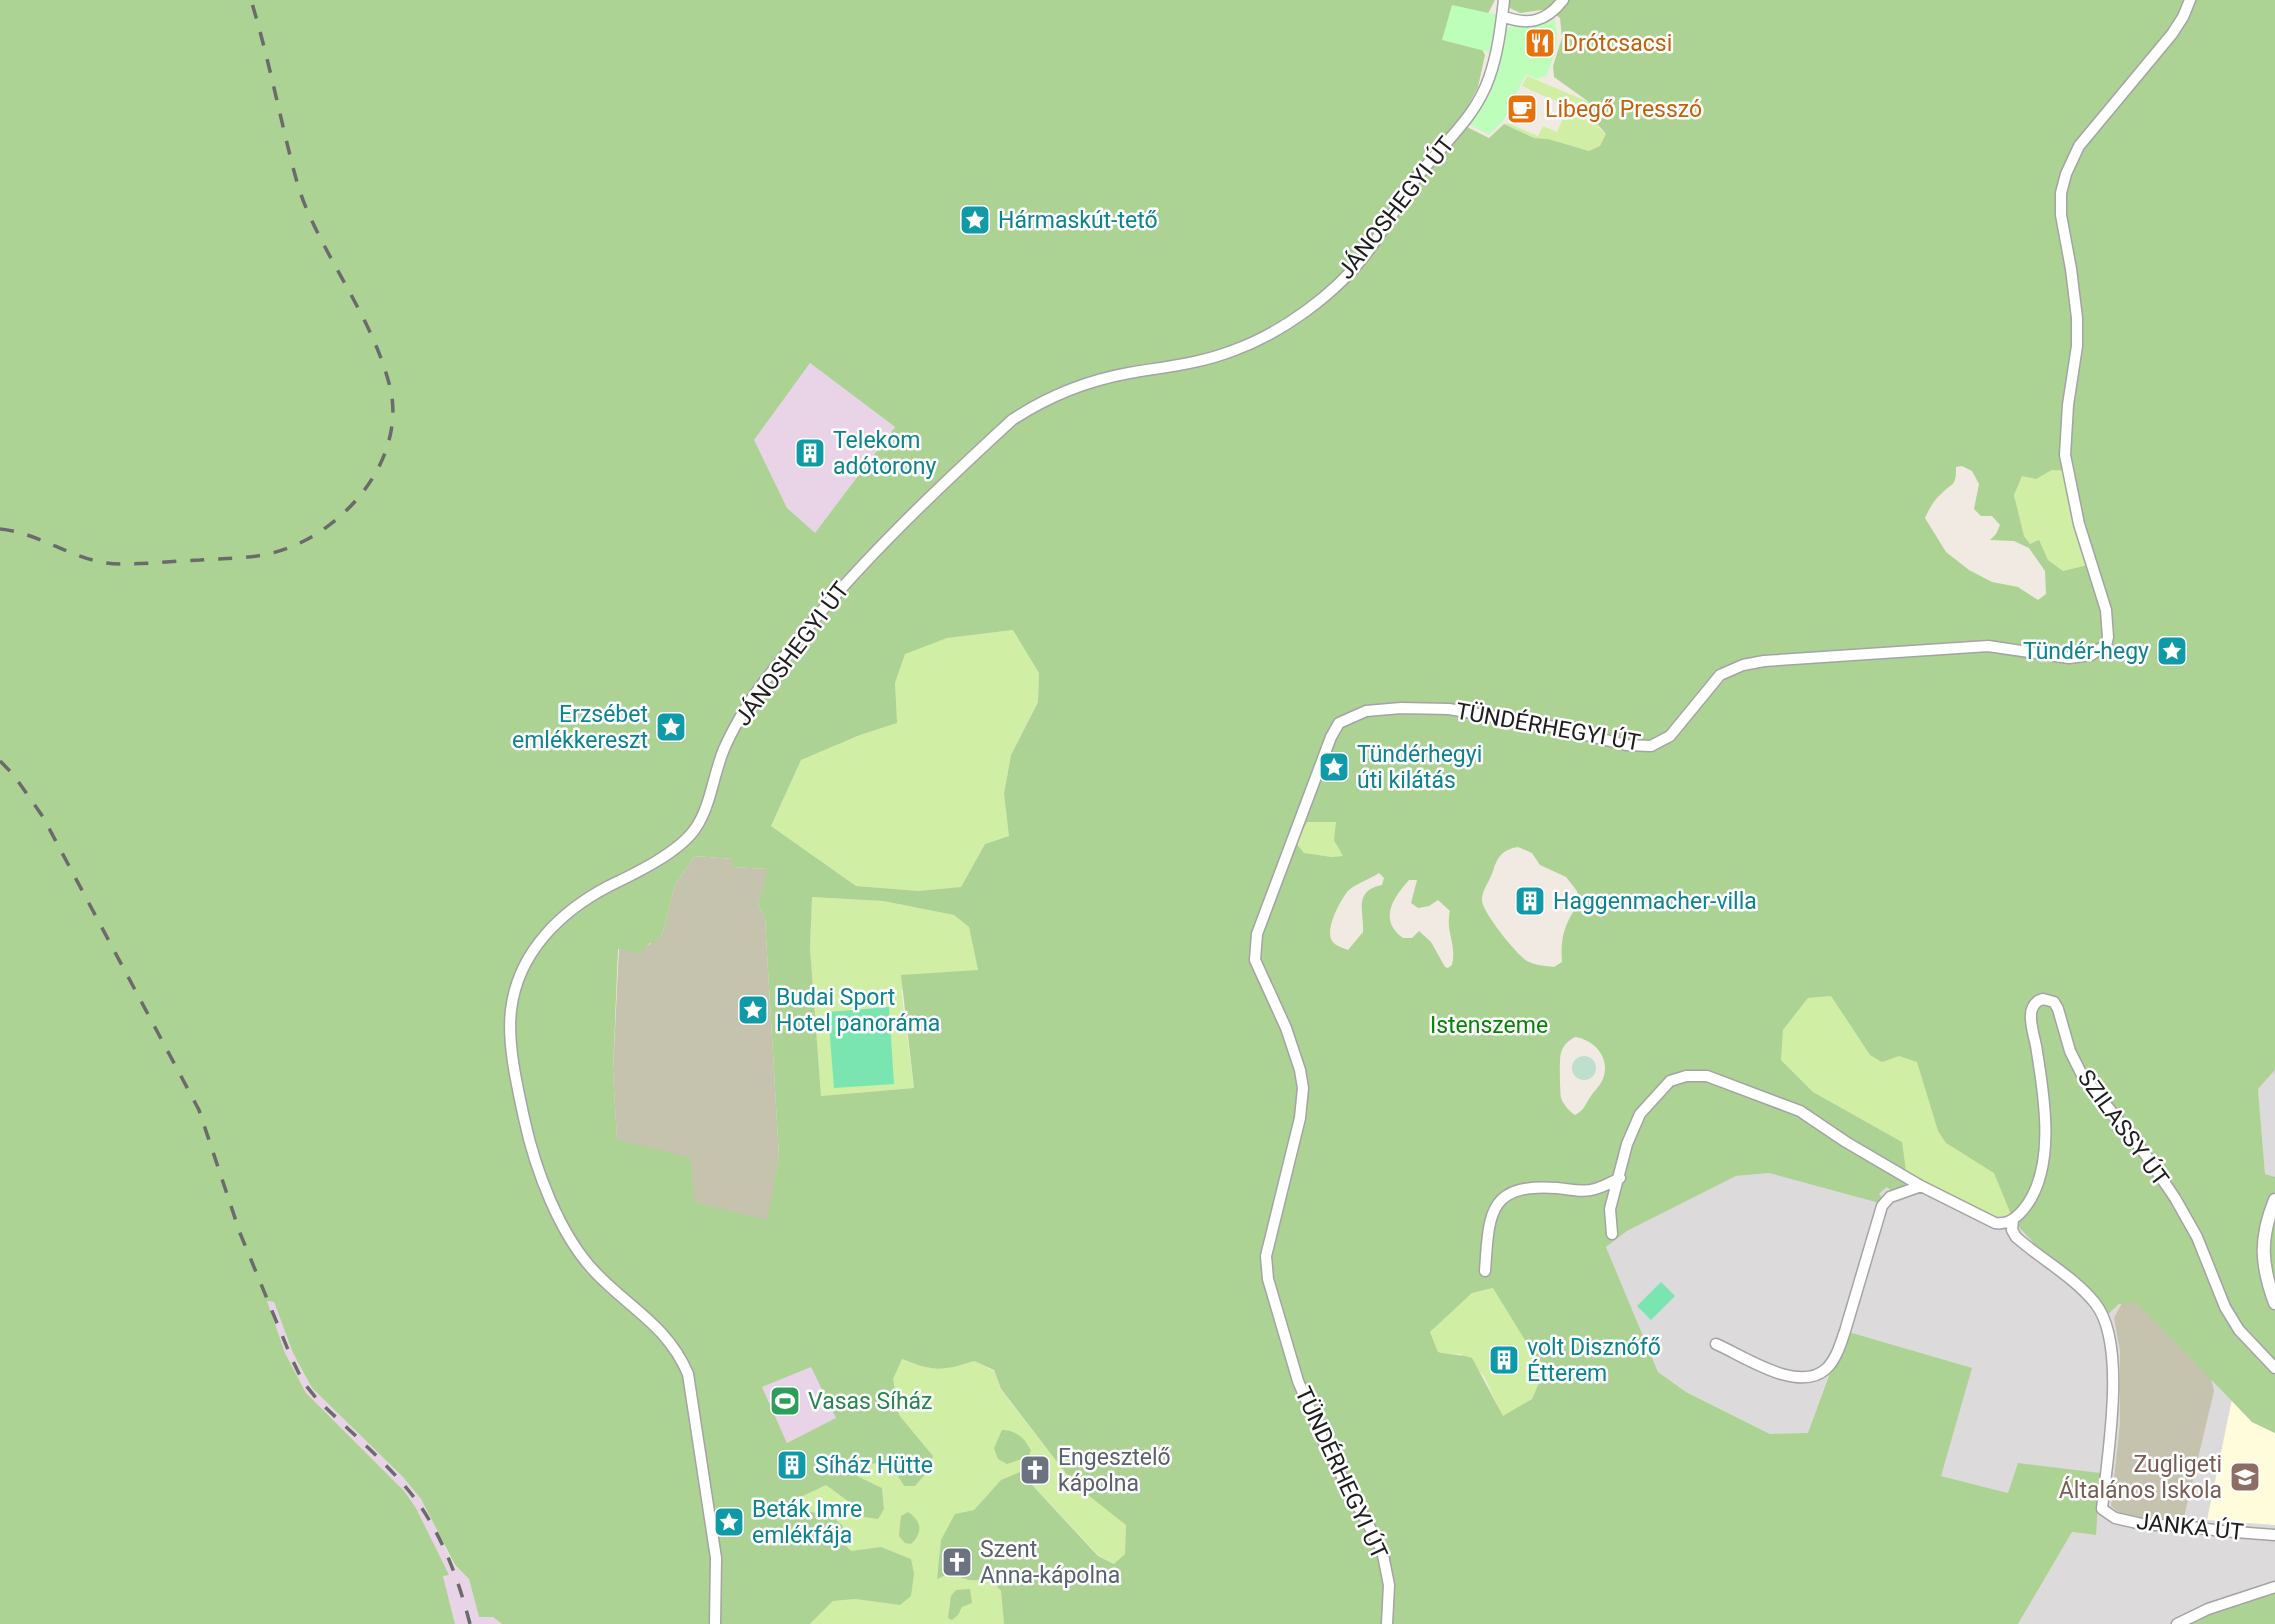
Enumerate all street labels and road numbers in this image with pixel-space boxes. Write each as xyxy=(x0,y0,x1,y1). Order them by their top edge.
street label: JÁNOSHEGYI ÚT xyxy=(1331,131,1460,284)
street label: JÁNOSHEGYI ÚT xyxy=(728,576,855,731)
street label: TÜNDÉRHEGYI ÚT xyxy=(1454,696,1643,757)
street label: SZILASSY ÚT xyxy=(2072,1064,2175,1191)
street label: TÜNDÉRHEGYI ÚT xyxy=(1289,1382,1394,1564)
street label: JANKA ÚT xyxy=(2135,1507,2245,1546)

